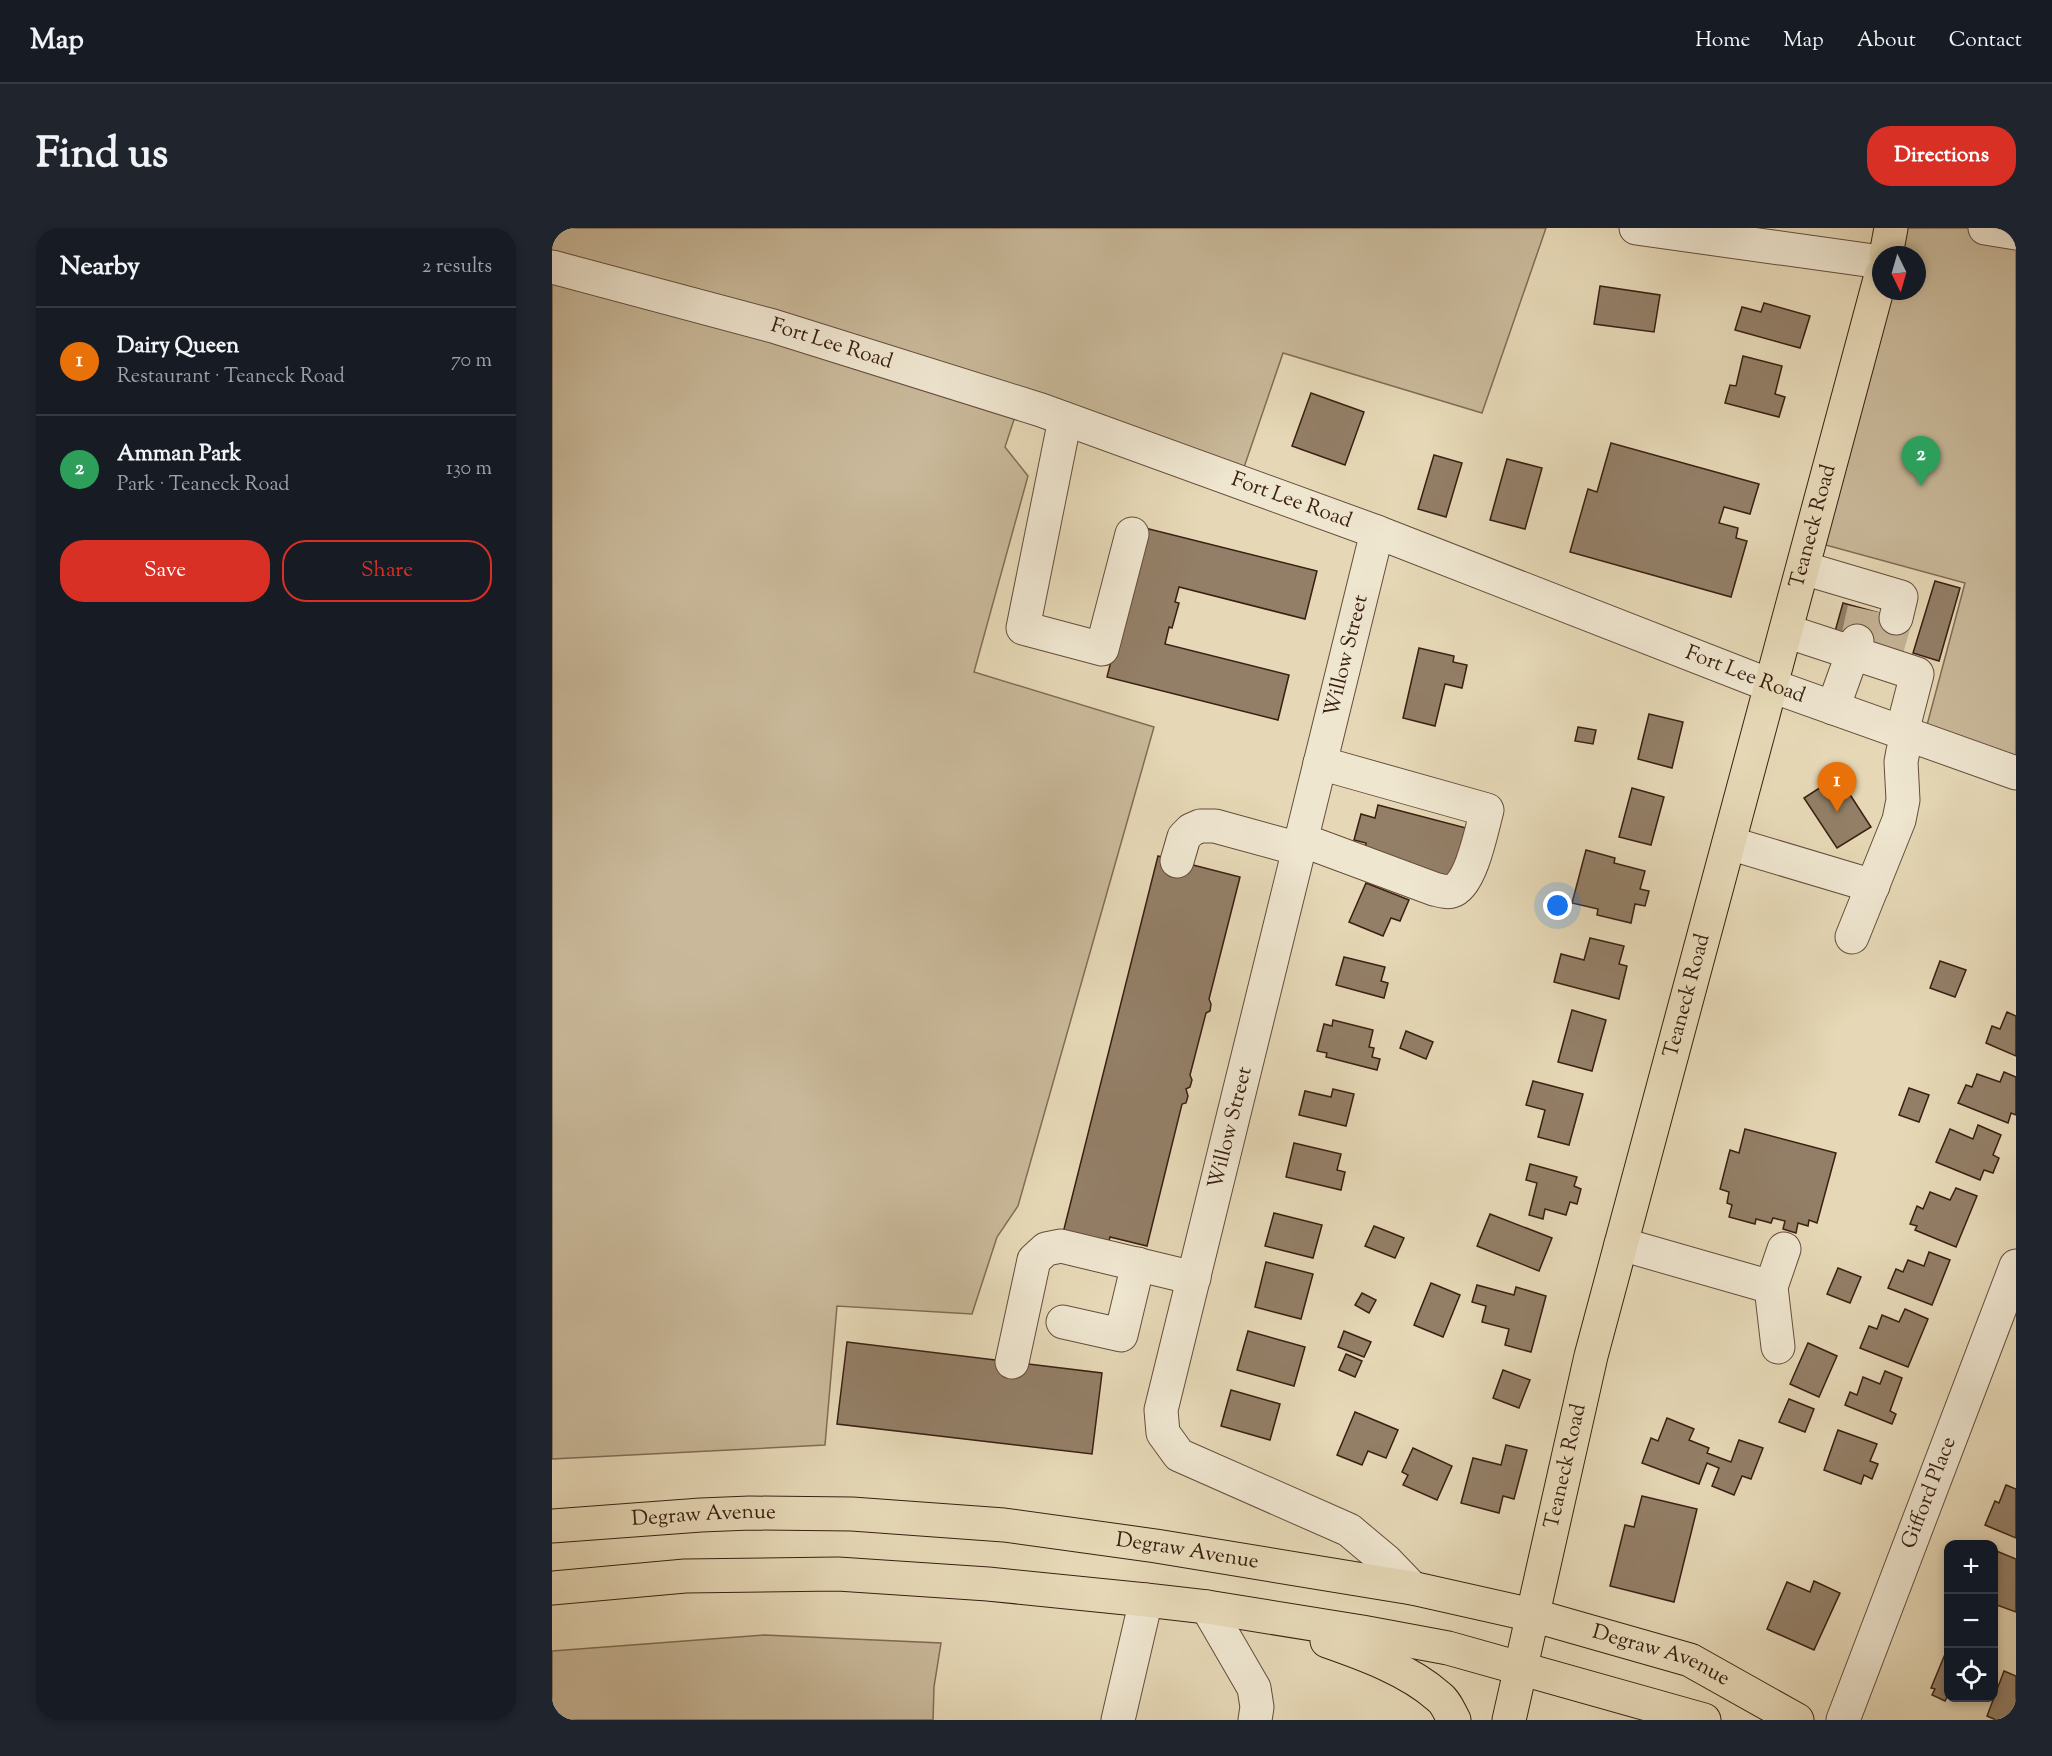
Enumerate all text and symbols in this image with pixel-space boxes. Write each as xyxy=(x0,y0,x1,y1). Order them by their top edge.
text: Map xyxy=(30,21,84,61)
text: Home xyxy=(1695,26,1750,56)
text: Map xyxy=(1783,26,1824,56)
text: About xyxy=(1857,26,1916,56)
text: Contact xyxy=(1949,26,2022,56)
text: Find us xyxy=(36,126,168,186)
button: Directions xyxy=(1867,126,2016,186)
north arrow xyxy=(1872,246,1926,300)
text: Nearby xyxy=(60,249,140,286)
text: 2 results xyxy=(422,253,492,282)
street label: Fort Lee Road xyxy=(767,311,896,378)
text: Dairy Queen xyxy=(117,331,239,363)
text: 1 xyxy=(76,347,83,376)
text: 70 m xyxy=(451,347,492,376)
text: Restaurant · Teaneck Road xyxy=(117,363,345,392)
pin: 2 xyxy=(1902,436,1940,486)
text: Amman Park xyxy=(117,439,241,471)
text: 2 xyxy=(75,455,84,484)
text: 130 m xyxy=(446,455,492,484)
street label: Teaneck Road xyxy=(1783,461,1845,592)
street label: Fort Lee Road xyxy=(1227,465,1356,537)
text: Park · Teaneck Road xyxy=(117,471,290,500)
button: Save xyxy=(60,540,270,602)
button: Share xyxy=(282,540,492,602)
street label: Willow Street xyxy=(1317,592,1377,720)
street label: Fort Lee Road xyxy=(1681,639,1809,712)
pin: 1 xyxy=(1818,762,1856,812)
your location xyxy=(1543,891,1572,920)
street label: Teaneck Road xyxy=(1657,931,1719,1061)
street label: Willow Street xyxy=(1201,1064,1261,1192)
street label: Teaneck Road xyxy=(1538,1401,1595,1532)
street label: Gifford Place xyxy=(1895,1433,1964,1553)
street label: Degraw Avenue xyxy=(630,1498,776,1535)
street label: Degraw Avenue xyxy=(1114,1526,1261,1578)
map controls xyxy=(1944,1540,1998,1702)
button: + xyxy=(1944,1540,1998,1594)
button: − xyxy=(1944,1594,1998,1648)
street label: Degraw Avenue xyxy=(1589,1618,1735,1694)
button: locate xyxy=(1944,1648,1998,1702)

